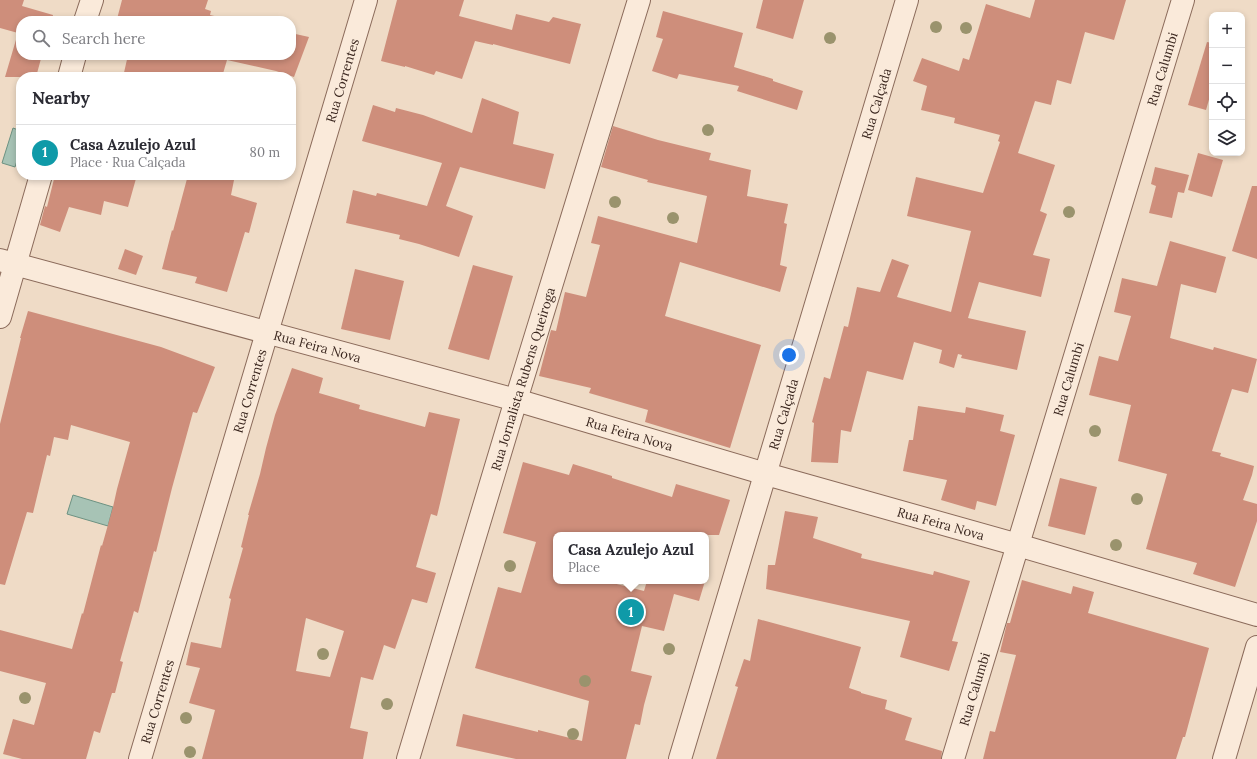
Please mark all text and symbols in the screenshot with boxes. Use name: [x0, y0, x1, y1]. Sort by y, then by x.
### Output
map controls: [1209, 12, 1245, 156]
button: +: [1209, 12, 1245, 48]
search box: [16, 16, 296, 60]
icon: search: [30, 27, 52, 49]
text: Search here: [62, 29, 145, 48]
street label: Rua Calumbi: [1143, 30, 1181, 108]
street label: Rua Correntes: [322, 36, 363, 125]
button: −: [1209, 48, 1245, 84]
street label: Rua Calçada: [857, 66, 895, 141]
button: locate: [1209, 84, 1245, 120]
text: Nearby: [32, 87, 90, 109]
button: layers: [1209, 120, 1245, 156]
text: Casa Azulejo Azul: [70, 135, 196, 154]
text: 1: [42, 144, 48, 161]
text: 80 m: [250, 144, 280, 161]
text: Place · Rua Calçada: [70, 154, 186, 171]
street label: Rua Jornalista Rubens Queiroga: [487, 285, 559, 473]
street label: Rua Feira Nova: [272, 326, 363, 366]
street label: Rua Calumbi: [1049, 340, 1087, 418]
your location: [779, 345, 799, 365]
street label: Rua Correntes: [229, 347, 270, 435]
street label: Rua Calçada: [764, 376, 802, 452]
street label: Rua Feira Nova: [584, 413, 675, 455]
street label: Rua Feira Nova: [895, 503, 987, 544]
popup: [553, 532, 709, 584]
text: Casa Azulejo Azul: [568, 540, 694, 559]
text: Place: [568, 559, 600, 576]
pin: 1: [618, 597, 644, 627]
street label: Rua Calumbi: [955, 650, 993, 728]
street label: Rua Correntes: [137, 657, 178, 746]

